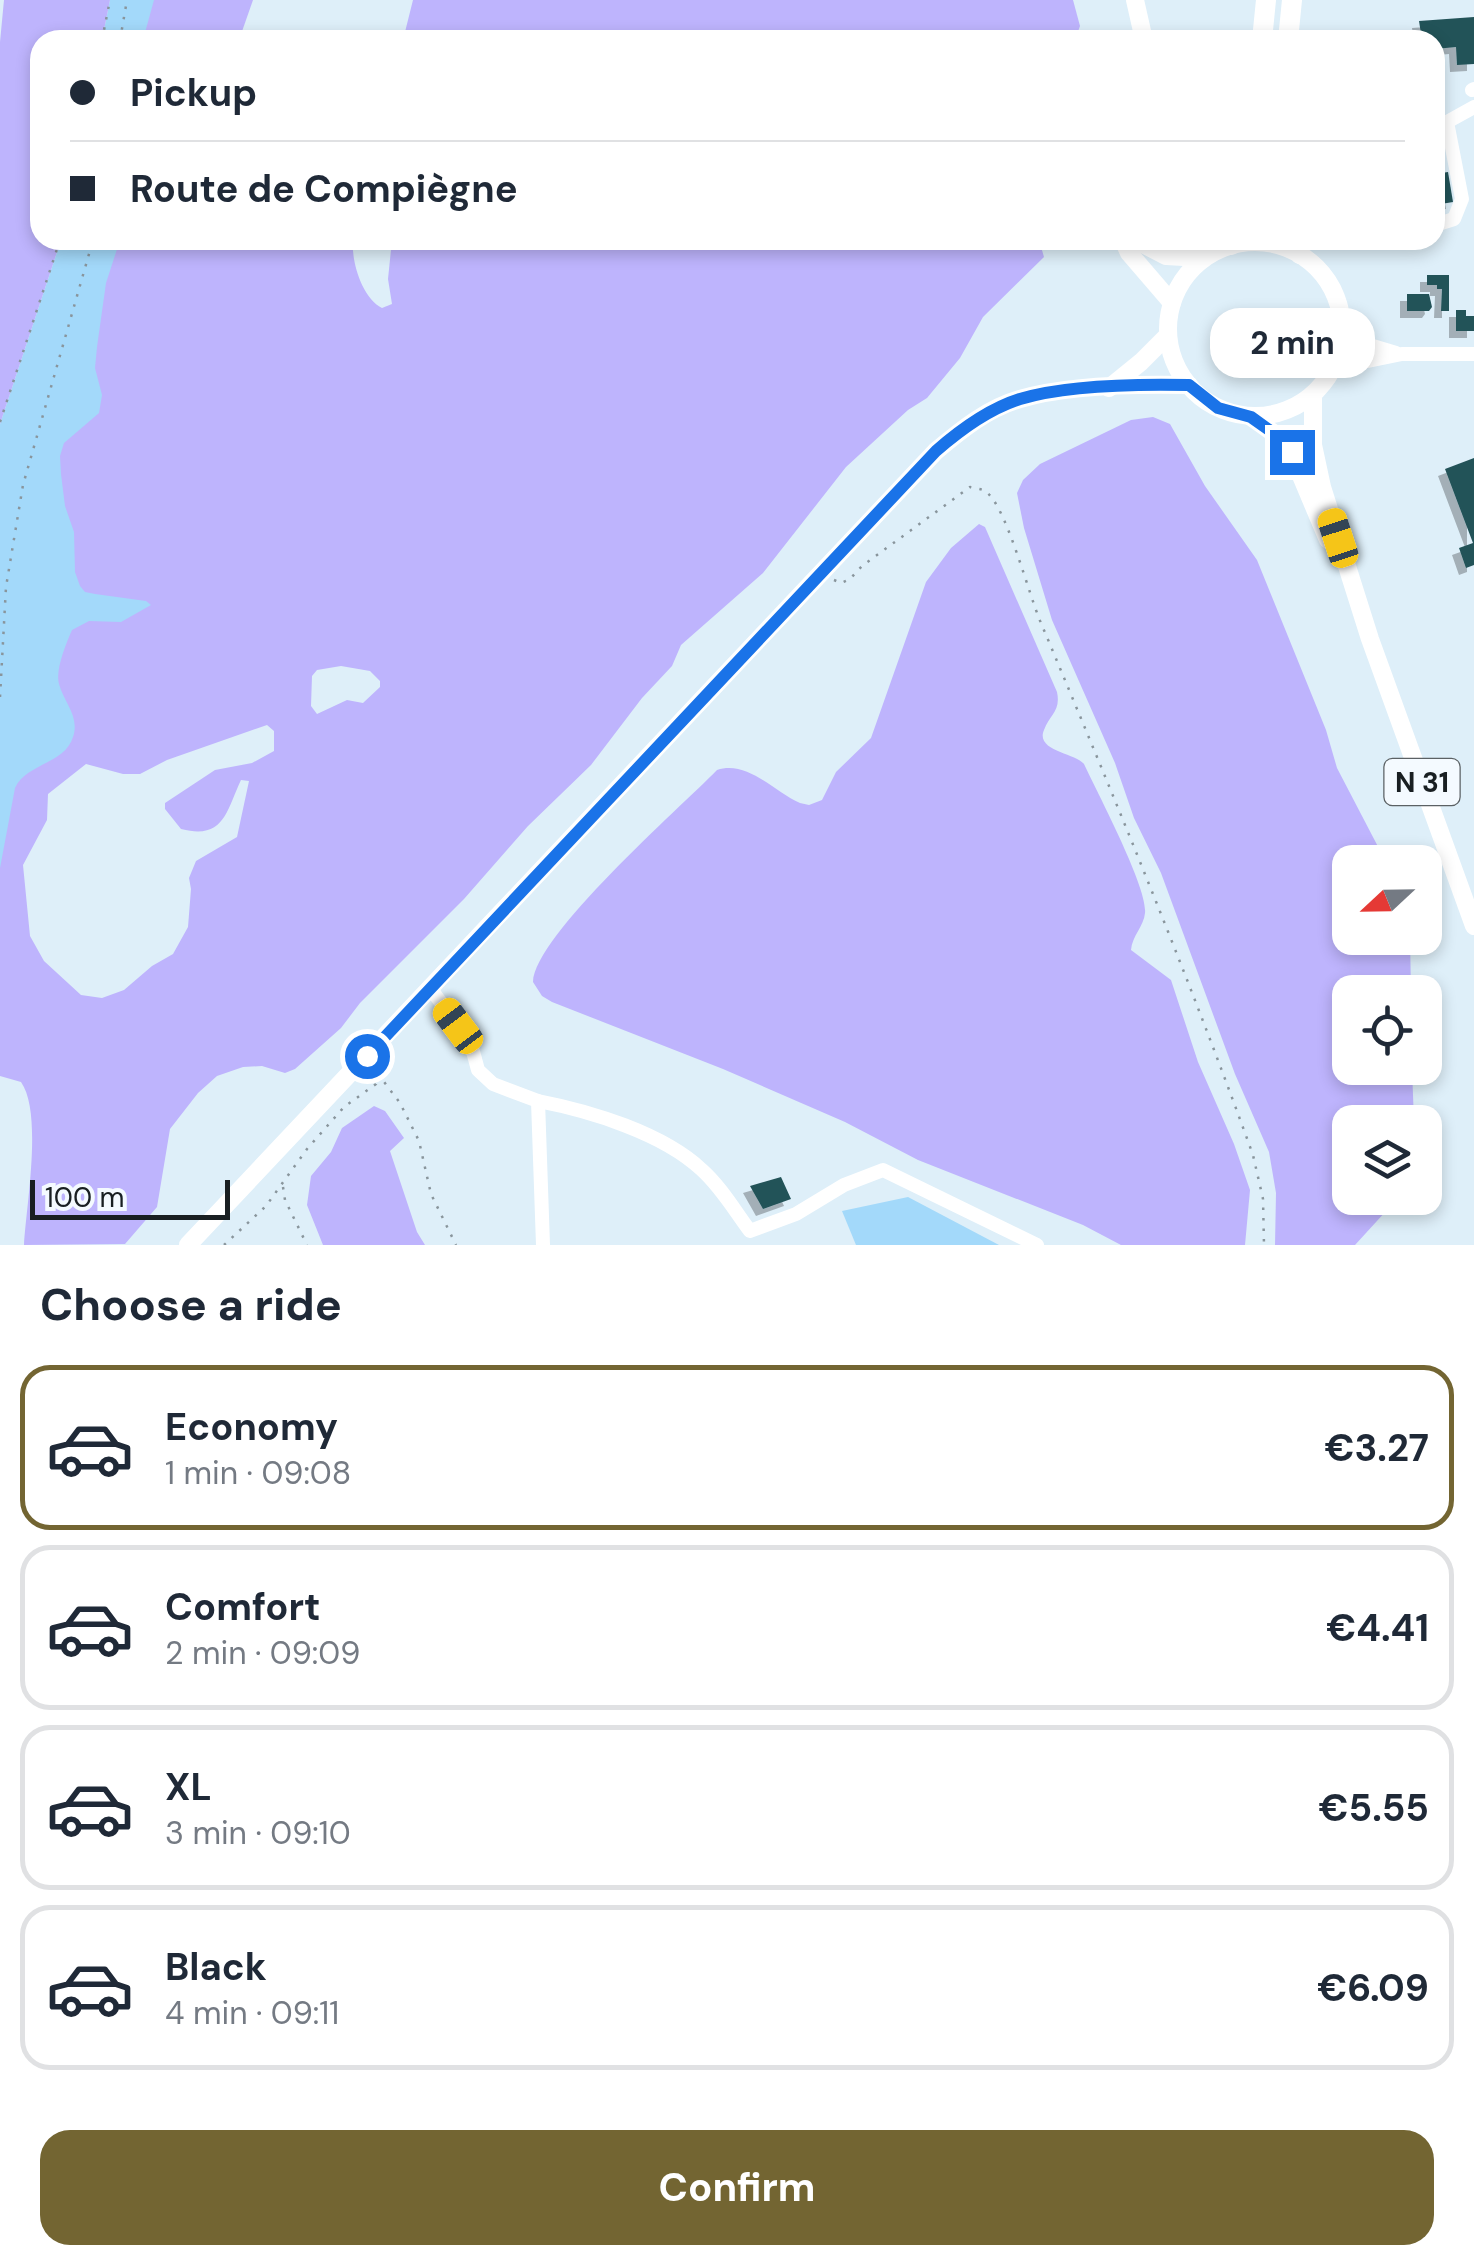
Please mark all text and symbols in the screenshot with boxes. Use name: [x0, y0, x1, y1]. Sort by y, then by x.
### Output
text: Pickup: [130, 68, 257, 118]
text: Route de Compiègne: [130, 164, 518, 214]
callout: 2 min: [1210, 307, 1374, 377]
text: 2 min: [1250, 322, 1335, 364]
route end: [1270, 430, 1315, 475]
car: [1314, 505, 1362, 571]
road number: N 31: [1384, 759, 1460, 805]
north arrow: [1332, 845, 1442, 955]
map controls: [1332, 845, 1442, 1215]
button: locate: [1332, 975, 1442, 1085]
car: [428, 993, 488, 1059]
route start: [345, 1034, 390, 1079]
button: layers: [1332, 1105, 1442, 1215]
scale bar: [30, 1175, 230, 1220]
text: 100 m: [45, 1179, 124, 1216]
text: Choose a ride: [40, 1275, 342, 1334]
text: Economy: [165, 1402, 338, 1452]
icon: car: [45, 1403, 135, 1493]
text: €3.27: [1324, 1423, 1429, 1473]
text: 1 min · 09:08: [165, 1452, 351, 1494]
text: Comfort: [165, 1582, 321, 1632]
icon: car: [45, 1583, 135, 1673]
text: €4.41: [1326, 1603, 1429, 1653]
text: 2 min · 09:09: [165, 1632, 360, 1674]
text: XL: [165, 1762, 212, 1812]
icon: car: [45, 1763, 135, 1853]
text: €5.55: [1318, 1783, 1429, 1833]
text: 3 min · 09:10: [165, 1812, 351, 1854]
text: Black: [165, 1942, 267, 1992]
icon: car: [45, 1943, 135, 2033]
text: €6.09: [1317, 1963, 1429, 2013]
text: 4 min · 09:11: [165, 1992, 339, 2034]
button: Confirm: [40, 2130, 1434, 2245]

